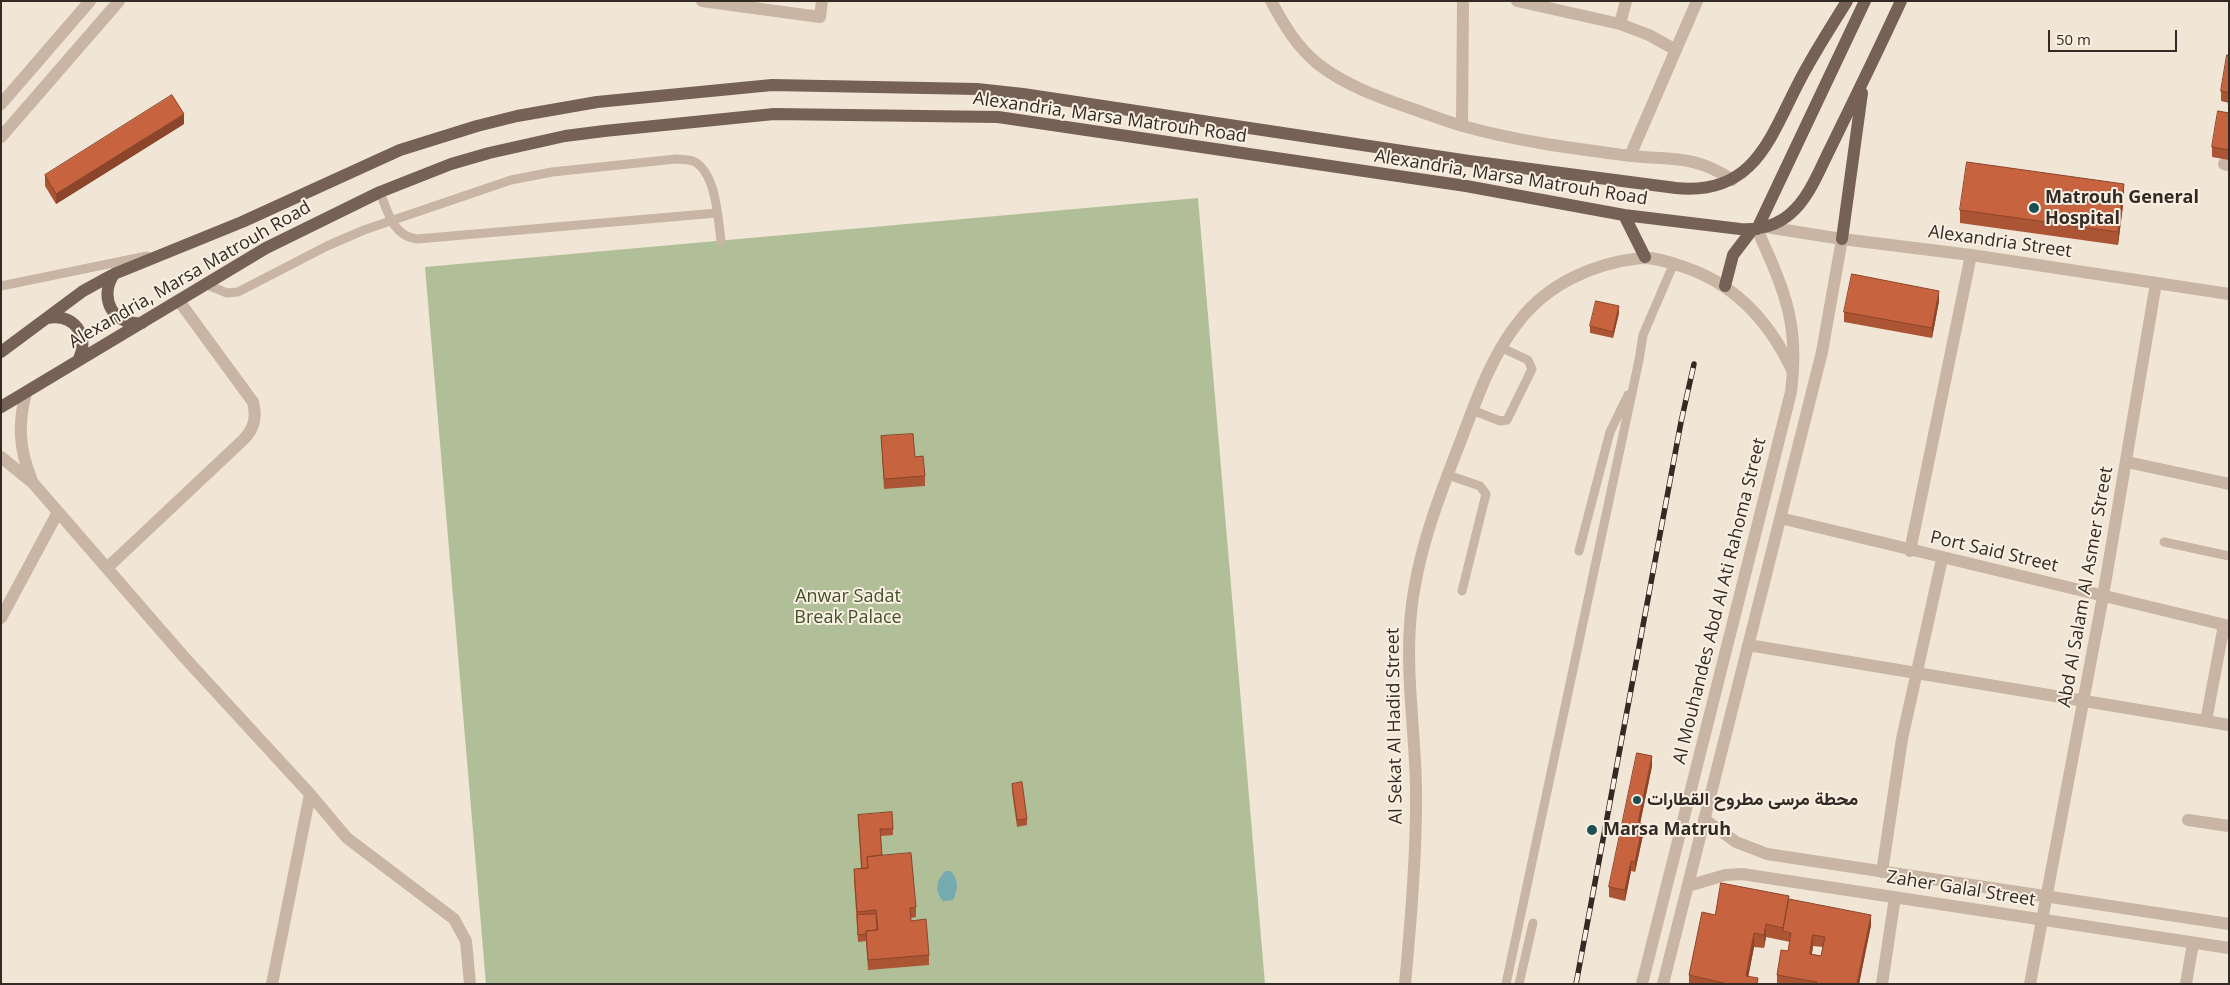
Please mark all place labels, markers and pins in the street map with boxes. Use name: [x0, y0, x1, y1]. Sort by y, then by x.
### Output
place label: Matrouh General Hospital: [2045, 187, 2199, 230]
marker: Matrouh General Hospital: [2027, 201, 2041, 215]
place label: محطة مرسى مطروح القطارات: [1647, 789, 1858, 811]
marker: محطة مرسى مطروح القطارات: [1631, 794, 1643, 806]
place label: Marsa Matruh: [1603, 819, 1731, 841]
marker: Marsa Matruh: [1585, 823, 1599, 837]

